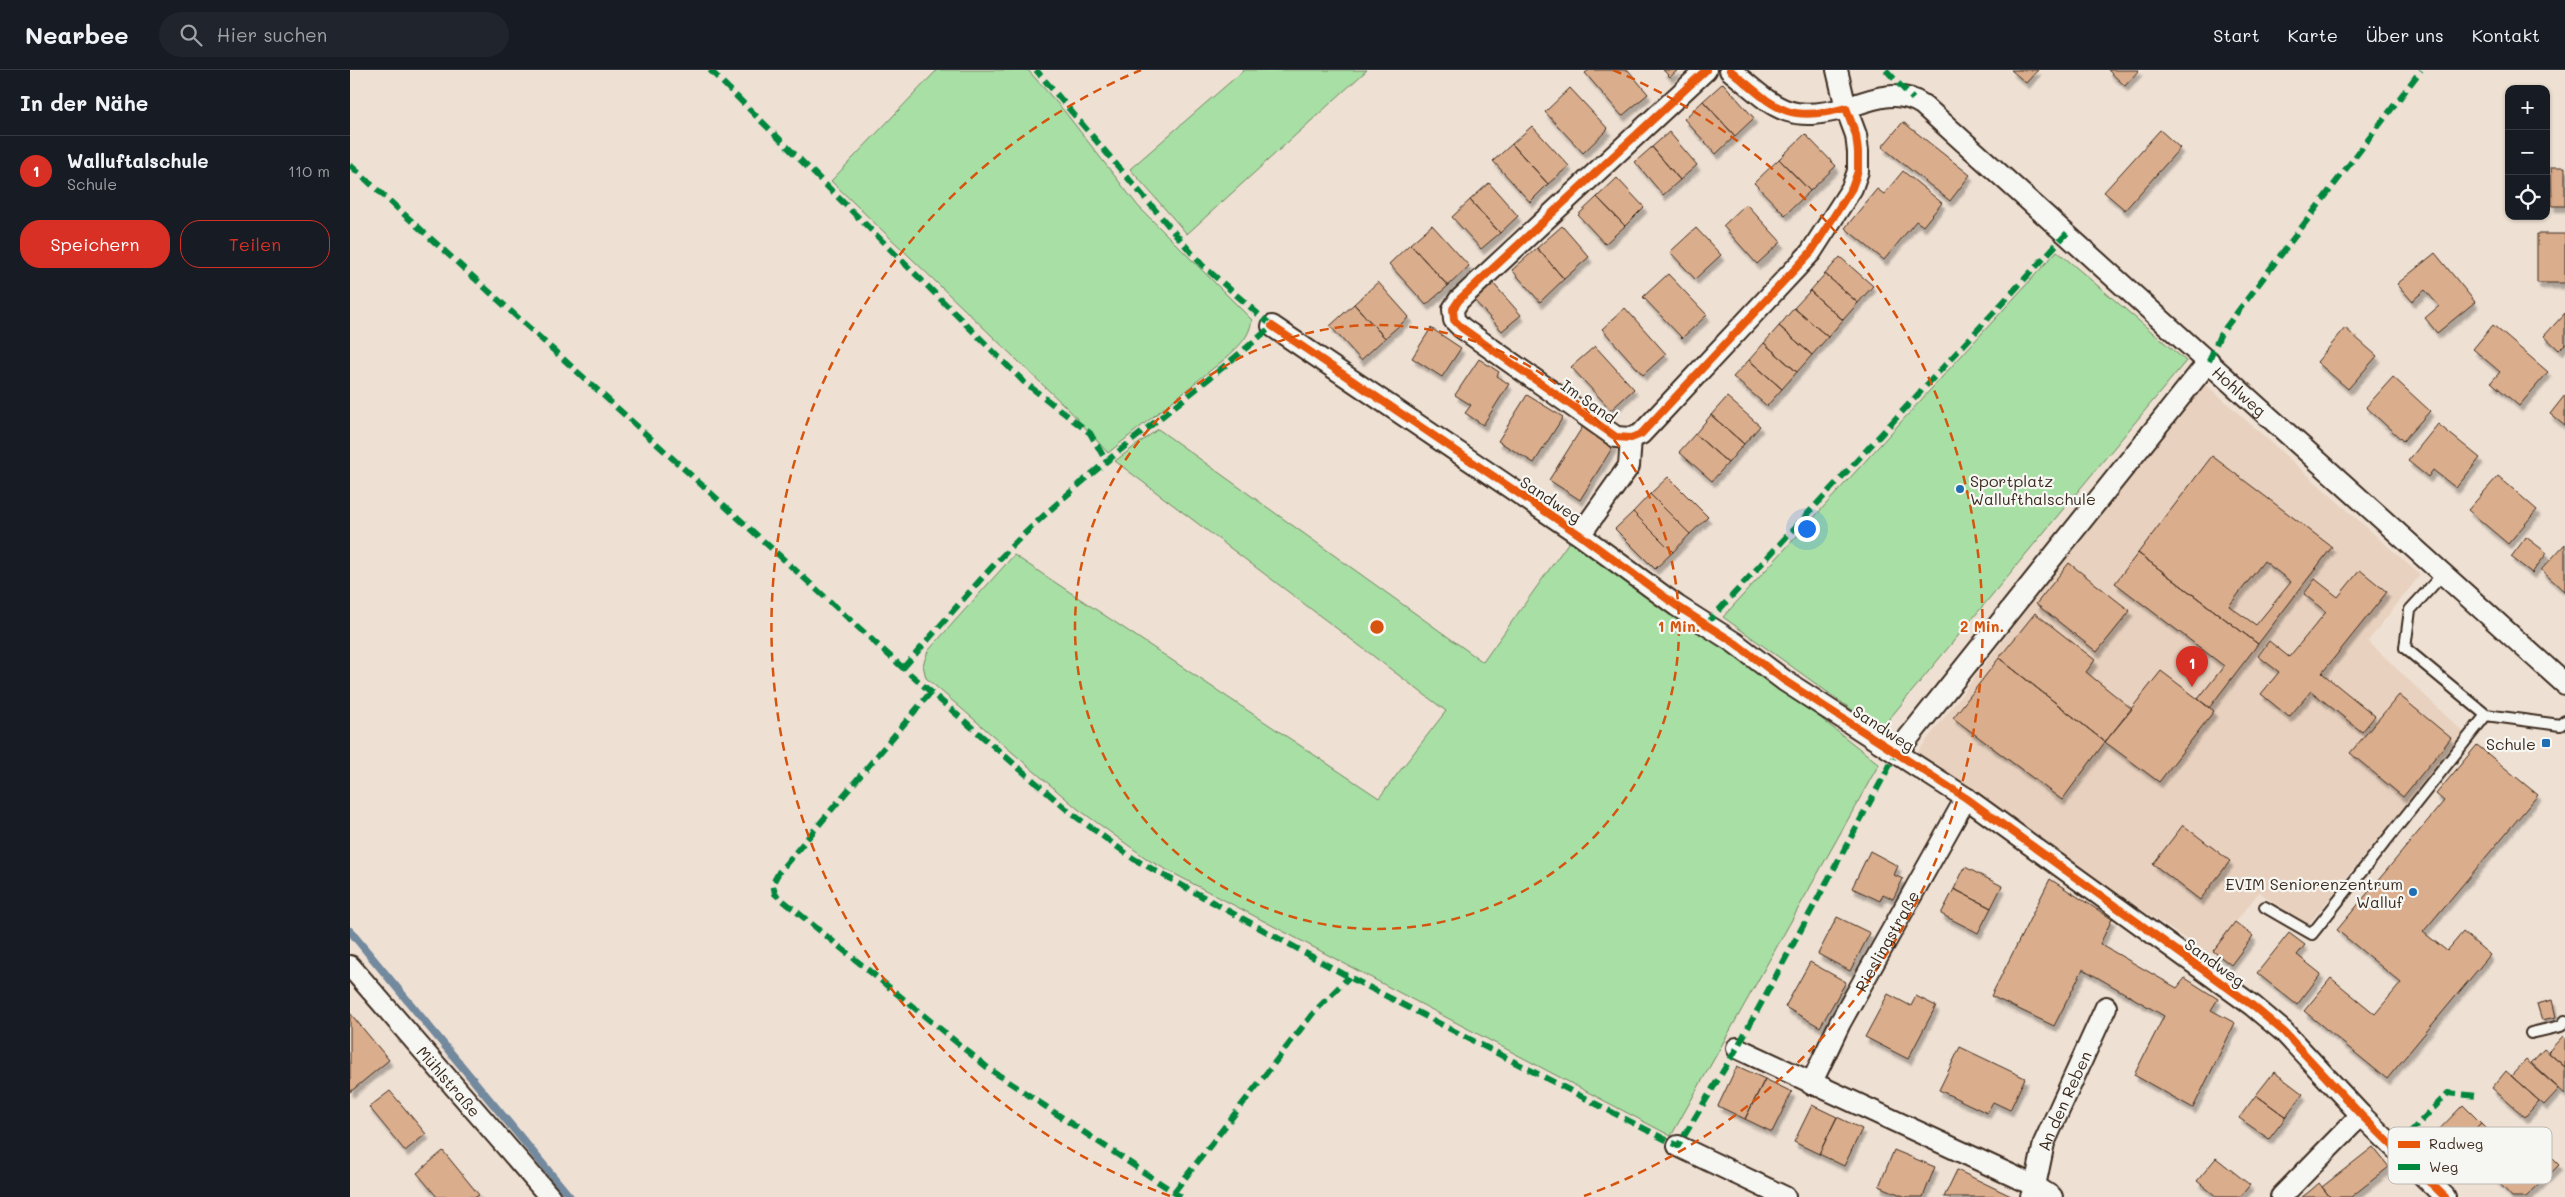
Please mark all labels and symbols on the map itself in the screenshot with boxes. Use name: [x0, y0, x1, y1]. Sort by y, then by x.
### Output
street label: Hohlweg: [2208, 361, 2271, 420]
street label: Im Sand: [1557, 374, 1621, 428]
place label: Sportplatz Wallufthalschule: [1970, 470, 2096, 509]
street label: Sandweg: [1516, 471, 1586, 527]
marker: Sportplatz Wallufthalschule: [1954, 483, 1966, 495]
your location: [1794, 516, 1820, 542]
text: 1 Min.: [1658, 616, 1700, 636]
text: 2 Min.: [1960, 616, 2004, 636]
centre of rings: [1368, 618, 1386, 636]
pin: 1: [2176, 646, 2208, 687]
street label: Sandweg: [1849, 700, 1919, 756]
place label: Schule: [2486, 733, 2536, 754]
marker: Schule: [2540, 737, 2552, 749]
place label: EVIM Seniorenzentrum Walluf: [2225, 873, 2404, 912]
street label: Rieslingstraße: [1849, 886, 1923, 995]
marker: EVIM Seniorenzentrum Walluf: [2407, 886, 2419, 898]
street label: Sandweg: [2181, 933, 2249, 991]
street label: Mühlstraße: [413, 1041, 486, 1121]
street label: An den Reben: [2032, 1047, 2095, 1153]
legend: [2388, 1127, 2552, 1184]
text: Radweg: [2429, 1134, 2483, 1153]
text: Weg: [2429, 1157, 2458, 1176]

